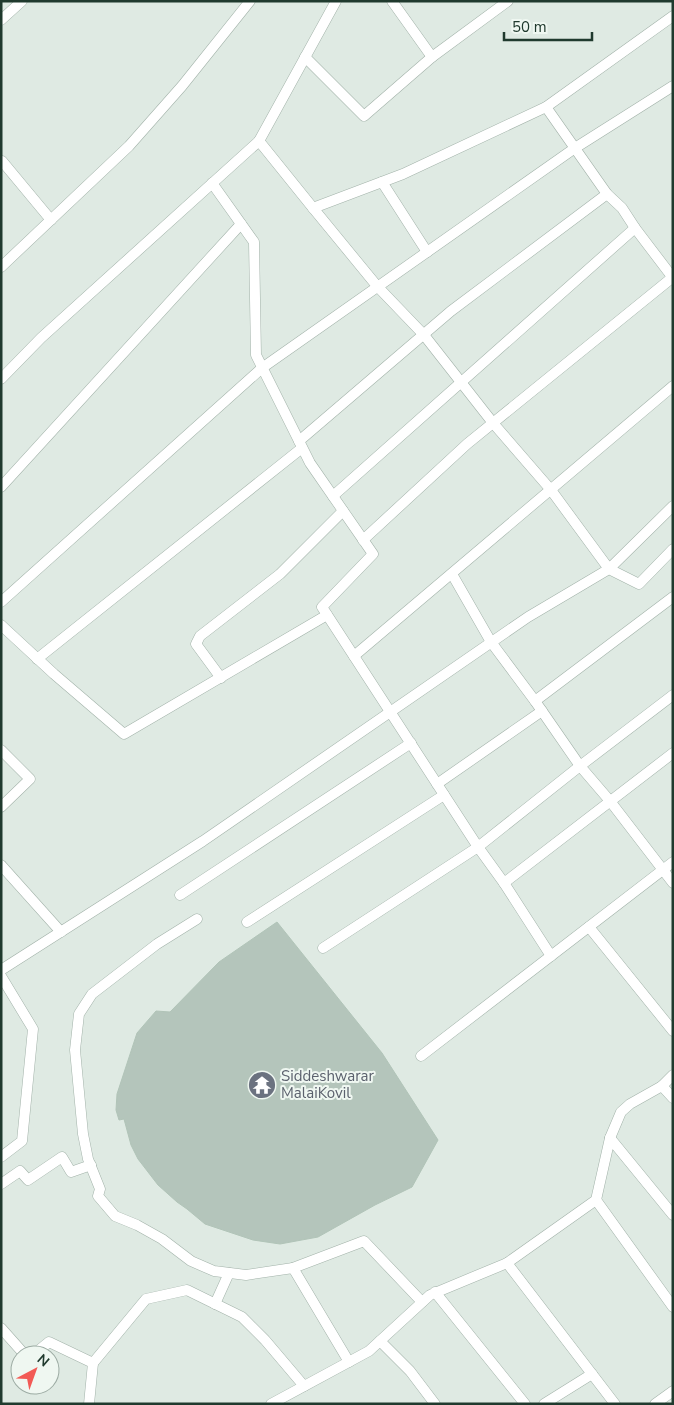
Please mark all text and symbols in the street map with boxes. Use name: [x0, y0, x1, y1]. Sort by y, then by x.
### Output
scale bar: [504, 10, 592, 42]
text: 50 m: [512, 17, 547, 37]
place label: Siddeshwarar MalaiKovil: [281, 1066, 374, 1103]
temple icon: Siddeshwarar MalaiKovil: [247, 1070, 277, 1100]
north arrow: [10, 1345, 60, 1395]
text: N: [33, 1350, 53, 1371]

